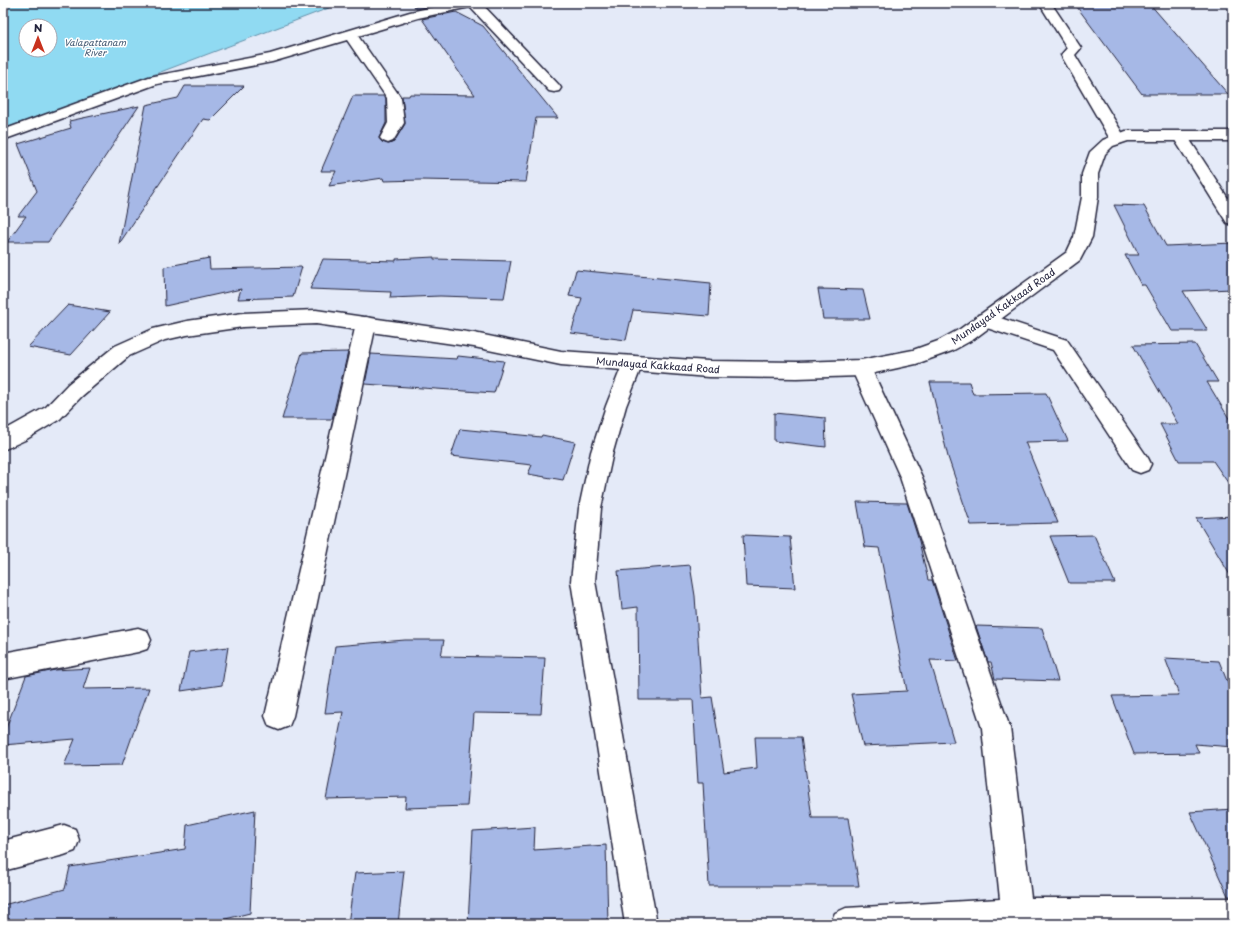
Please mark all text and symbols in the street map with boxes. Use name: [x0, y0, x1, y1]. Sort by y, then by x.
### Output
north arrow: [18, 18, 58, 58]
text: N: [34, 19, 43, 36]
water label: Valapattanam River: [64, 35, 127, 59]
street label: Mundayad Kakkaad Road: [948, 264, 1059, 348]
street label: Mundayad Kakkaad Road: [595, 353, 721, 377]

